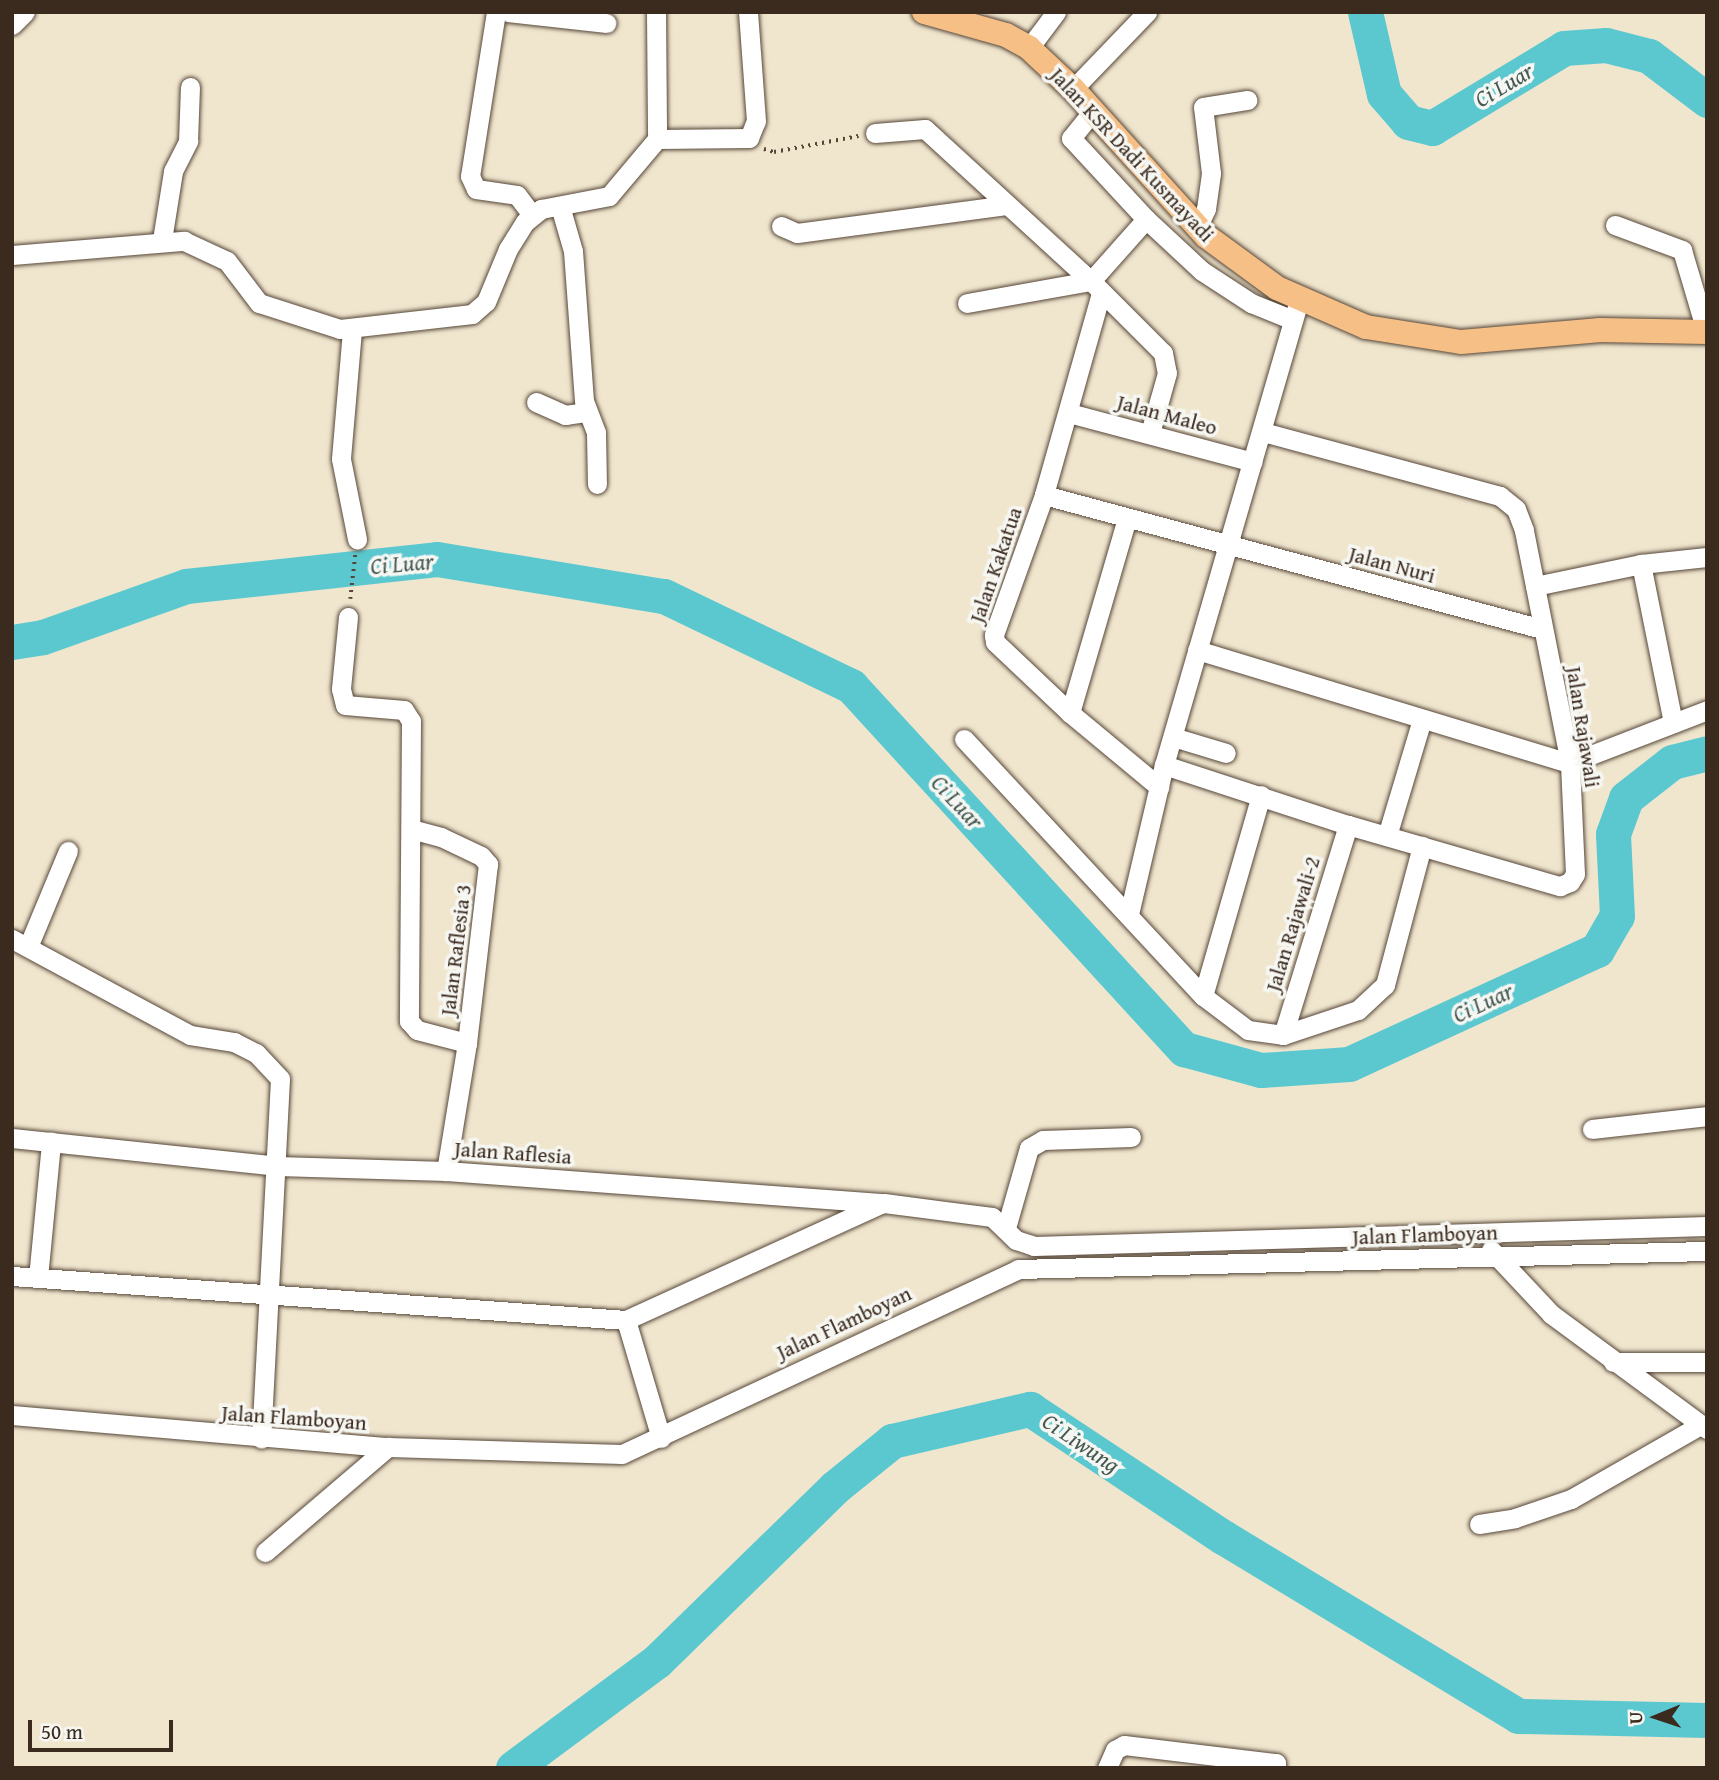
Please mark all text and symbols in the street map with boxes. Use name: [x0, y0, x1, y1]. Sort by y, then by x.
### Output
water label: Ci Luar: [1470, 57, 1538, 113]
street label: Jalan KSR Dadi Kusmayadi: [1045, 63, 1219, 247]
street label: Jalan Maleo: [1114, 390, 1220, 440]
street label: Jalan Kakatua: [964, 504, 1028, 626]
street label: Jalan Nuri: [1346, 541, 1438, 589]
water label: Ci Luar: [369, 547, 435, 581]
street label: Jalan Rajawali: [1561, 665, 1605, 789]
water label: Ci Luar: [925, 769, 989, 835]
street label: Jalan Rajawali-2: [1261, 854, 1325, 994]
street label: Jalan Raflesia 3: [435, 883, 477, 1017]
water label: Ci Luar: [1448, 977, 1518, 1029]
street label: Jalan Raflesia: [454, 1136, 572, 1170]
street label: Jalan Flamboyan: [1352, 1220, 1498, 1250]
street label: Jalan Flamboyan: [773, 1281, 915, 1365]
street label: Jalan Flamboyan: [221, 1400, 367, 1436]
water label: Ci Liwung: [1037, 1407, 1125, 1479]
north arrow: [1621, 1682, 1691, 1752]
scale bar: [32, 1706, 177, 1750]
text: U: [1621, 1711, 1649, 1725]
text: 50 m: [41, 1716, 83, 1747]

